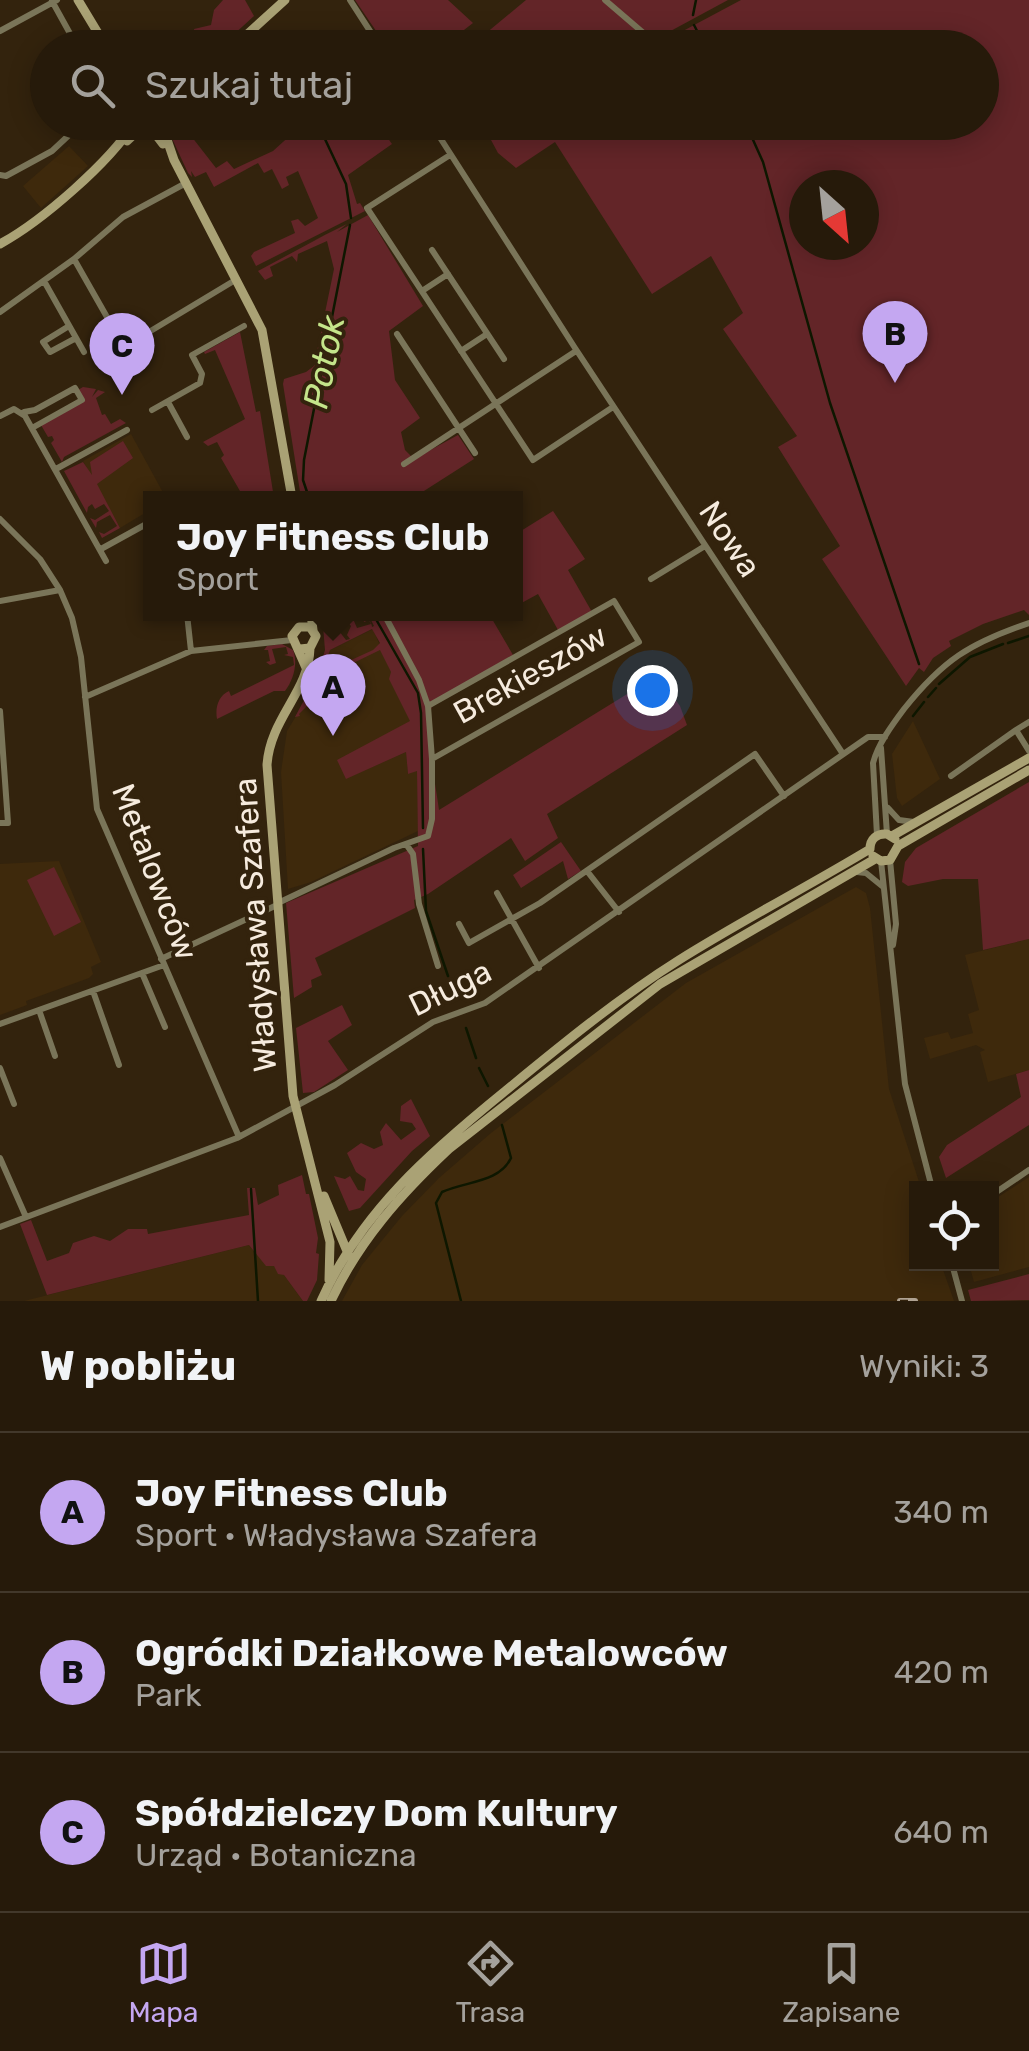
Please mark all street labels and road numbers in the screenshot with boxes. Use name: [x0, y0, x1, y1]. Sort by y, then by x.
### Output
street label: Nowa: [691, 494, 769, 584]
street label: Brekieszów: [447, 616, 613, 732]
street label: Władysława Szafera: [226, 777, 284, 1073]
street label: Metalowców: [104, 779, 206, 965]
street label: Długa: [403, 952, 497, 1024]

